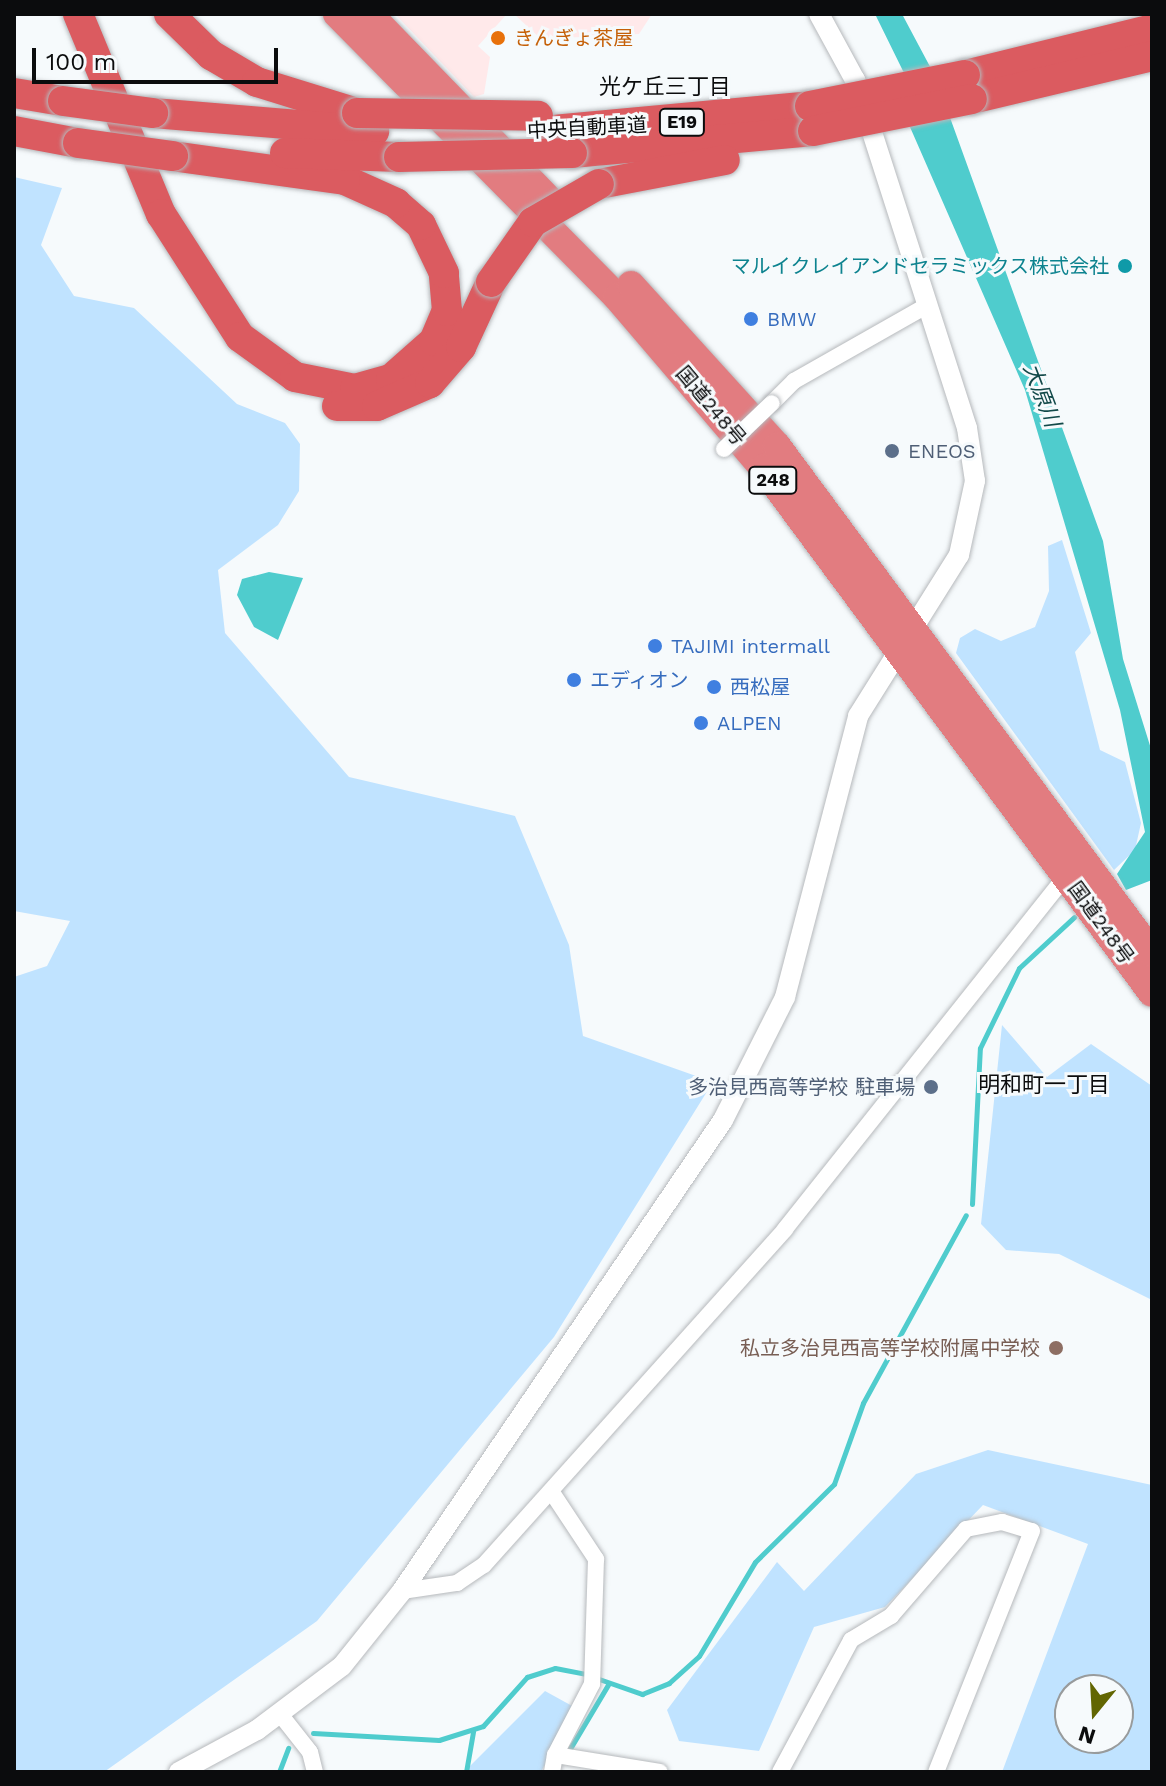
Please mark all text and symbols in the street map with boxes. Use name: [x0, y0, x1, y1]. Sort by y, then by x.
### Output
place label: きんぎょ茶屋: [514, 26, 634, 50]
marker: きんぎょ茶屋: [489, 29, 507, 47]
scale bar: [36, 32, 282, 82]
text: 100 m: [46, 48, 116, 76]
district label: 光ケ丘三丁目: [599, 74, 731, 100]
road number: E19: [658, 108, 706, 136]
street label: 中央自動車道: [526, 113, 648, 143]
place label: マルイクレイアンドセラミックス株式会社: [729, 254, 1109, 278]
marker: マルイクレイアンドセラミックス株式会社: [1116, 257, 1134, 275]
place label: BMW: [767, 307, 816, 331]
marker: BMW: [742, 310, 760, 328]
water label: 大原川: [1018, 359, 1066, 431]
street label: 国道248号: [671, 362, 751, 450]
place label: ENEOS: [908, 439, 976, 463]
marker: ENEOS: [883, 442, 901, 460]
road number: 248: [747, 466, 799, 494]
place label: TAJIMI intermall: [671, 634, 830, 658]
marker: TAJIMI intermall: [646, 637, 664, 655]
place label: エディオン: [590, 668, 690, 692]
marker: エディオン: [565, 671, 583, 689]
place label: 西松屋: [730, 675, 790, 699]
marker: 西松屋: [705, 678, 723, 696]
place label: ALPEN: [717, 711, 782, 735]
marker: ALPEN: [692, 714, 710, 732]
street label: 国道248号: [1063, 877, 1139, 969]
district label: 明和町一丁目: [978, 1072, 1110, 1098]
place label: 多治見西高等学校 駐車場: [688, 1075, 915, 1099]
marker: 多治見西高等学校 駐車場: [922, 1078, 940, 1096]
place label: 私立多治見西高等学校附属中学校: [740, 1336, 1040, 1360]
marker: 私立多治見西高等学校附属中学校: [1047, 1339, 1065, 1357]
north arrow: [1054, 1674, 1134, 1754]
text: N: [1075, 1721, 1099, 1750]

